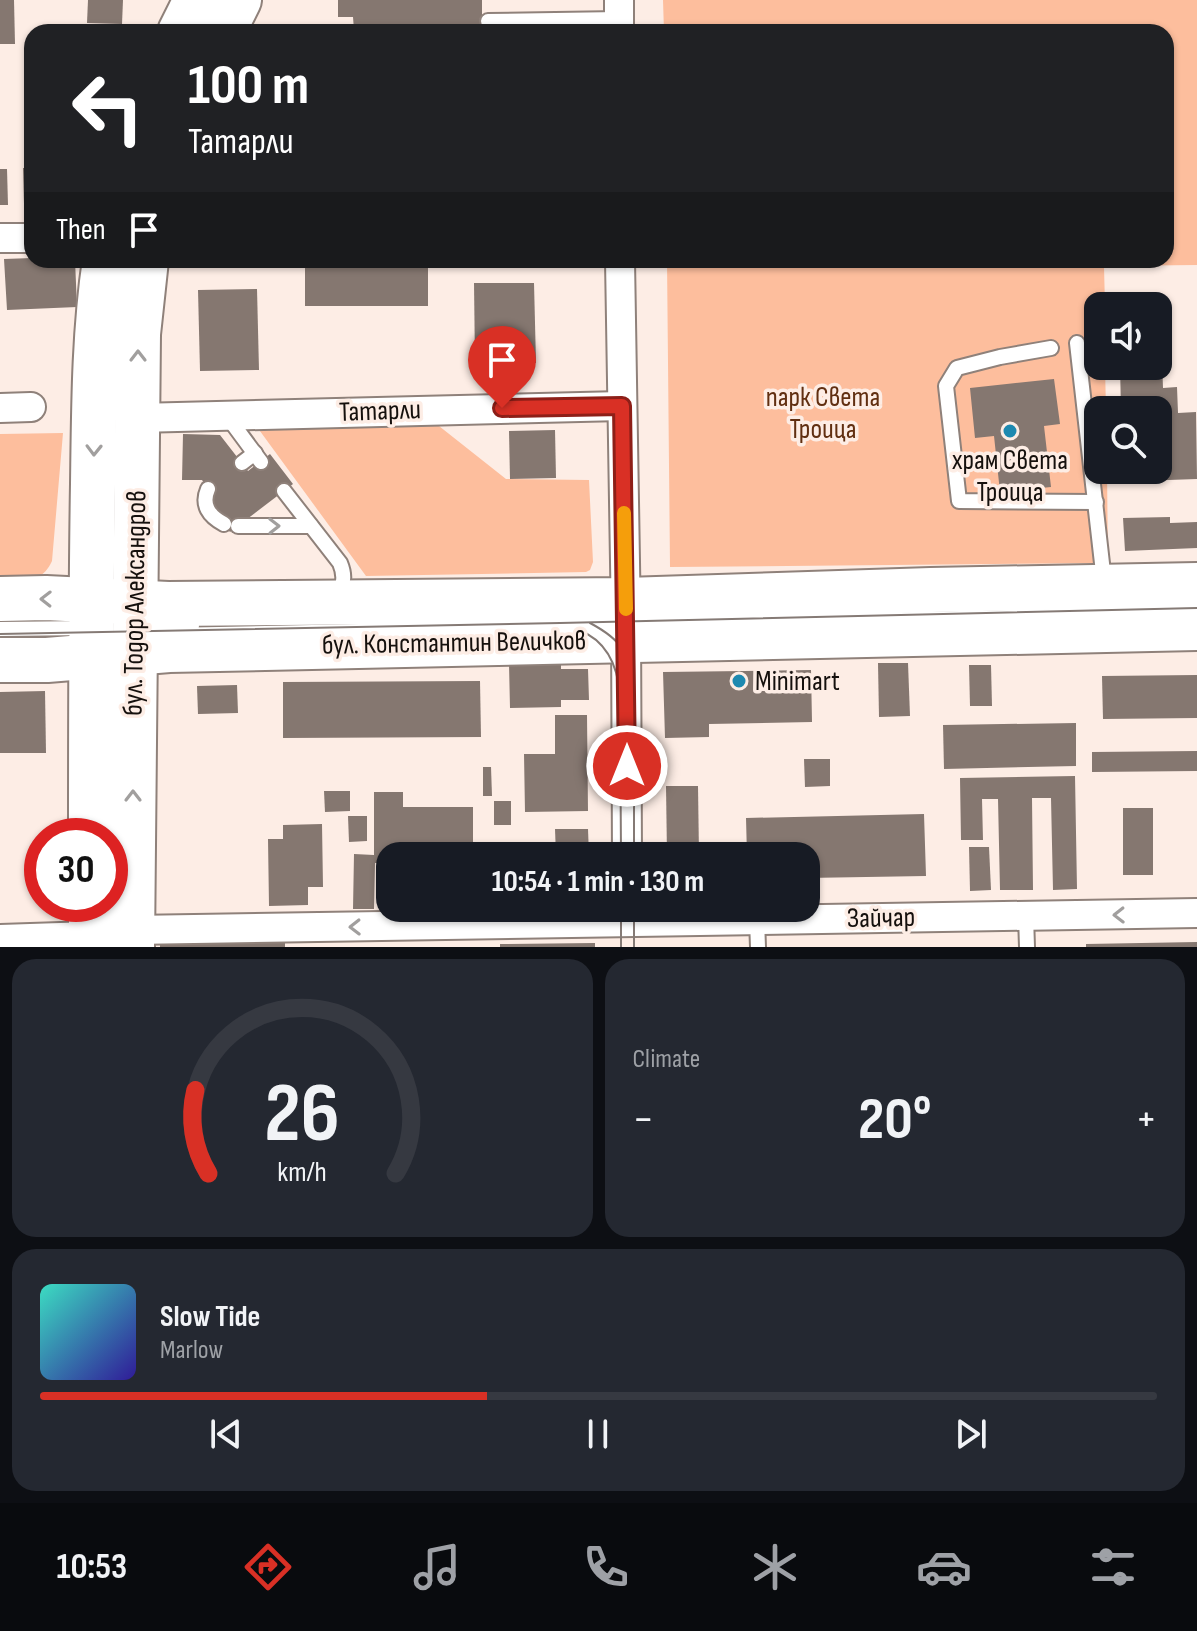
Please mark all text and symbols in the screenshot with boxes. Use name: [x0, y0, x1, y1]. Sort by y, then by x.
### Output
text: 100 m: [188, 53, 309, 120]
icon: left: [56, 56, 160, 160]
text: Татарли: [188, 121, 293, 164]
icon: arrive: [122, 208, 166, 252]
text: Then: [56, 212, 106, 248]
map controls: [1084, 292, 1172, 484]
button: sound: [1084, 292, 1172, 380]
pin: [468, 326, 536, 408]
icon: arrive: [480, 338, 524, 382]
one-way arrow: [129, 349, 147, 362]
park label: парк Света Троица: [766, 381, 880, 446]
street label: Татарли: [338, 393, 422, 429]
button: search: [1084, 396, 1172, 484]
marker: храм Света Троица: [1001, 422, 1019, 440]
one-way arrow: [85, 444, 102, 457]
place label: храм Света Троица: [952, 444, 1068, 509]
street label: бул. Тодор Александров: [117, 490, 153, 716]
one-way arrow: [268, 517, 281, 535]
one-way arrow: [39, 590, 52, 608]
street label: бул. Константин Величков: [321, 624, 587, 662]
place label: Minimart: [755, 665, 840, 698]
marker: Minimart: [730, 672, 748, 690]
position arrow: [585, 724, 669, 808]
one-way arrow: [124, 789, 142, 802]
speed limit sign: 30: [24, 818, 128, 922]
text: 10:54 · 1 min · 130 m: [492, 864, 704, 900]
street label: Зайчар: [846, 901, 916, 935]
one-way arrow: [1112, 906, 1125, 923]
one-way arrow: [348, 918, 361, 935]
text: Climate: [633, 1044, 700, 1075]
text: 26: [264, 1065, 340, 1165]
text: 20°: [858, 1084, 932, 1156]
text: −: [633, 1093, 654, 1146]
text: +: [1135, 1093, 1157, 1146]
text: km/h: [278, 1155, 327, 1190]
text: Slow Tide: [160, 1299, 260, 1335]
text: Marlow: [160, 1335, 223, 1366]
icon: previous: [204, 1412, 248, 1456]
icon: pause: [576, 1412, 620, 1456]
icon: next: [949, 1412, 993, 1456]
icon: directions: [240, 1539, 296, 1595]
icon: music: [409, 1539, 465, 1595]
icon: phone: [578, 1539, 634, 1595]
icon: climate: [747, 1539, 803, 1595]
icon: car: [916, 1539, 972, 1595]
icon: filters: [1085, 1539, 1141, 1595]
text: 10:53: [56, 1546, 127, 1589]

